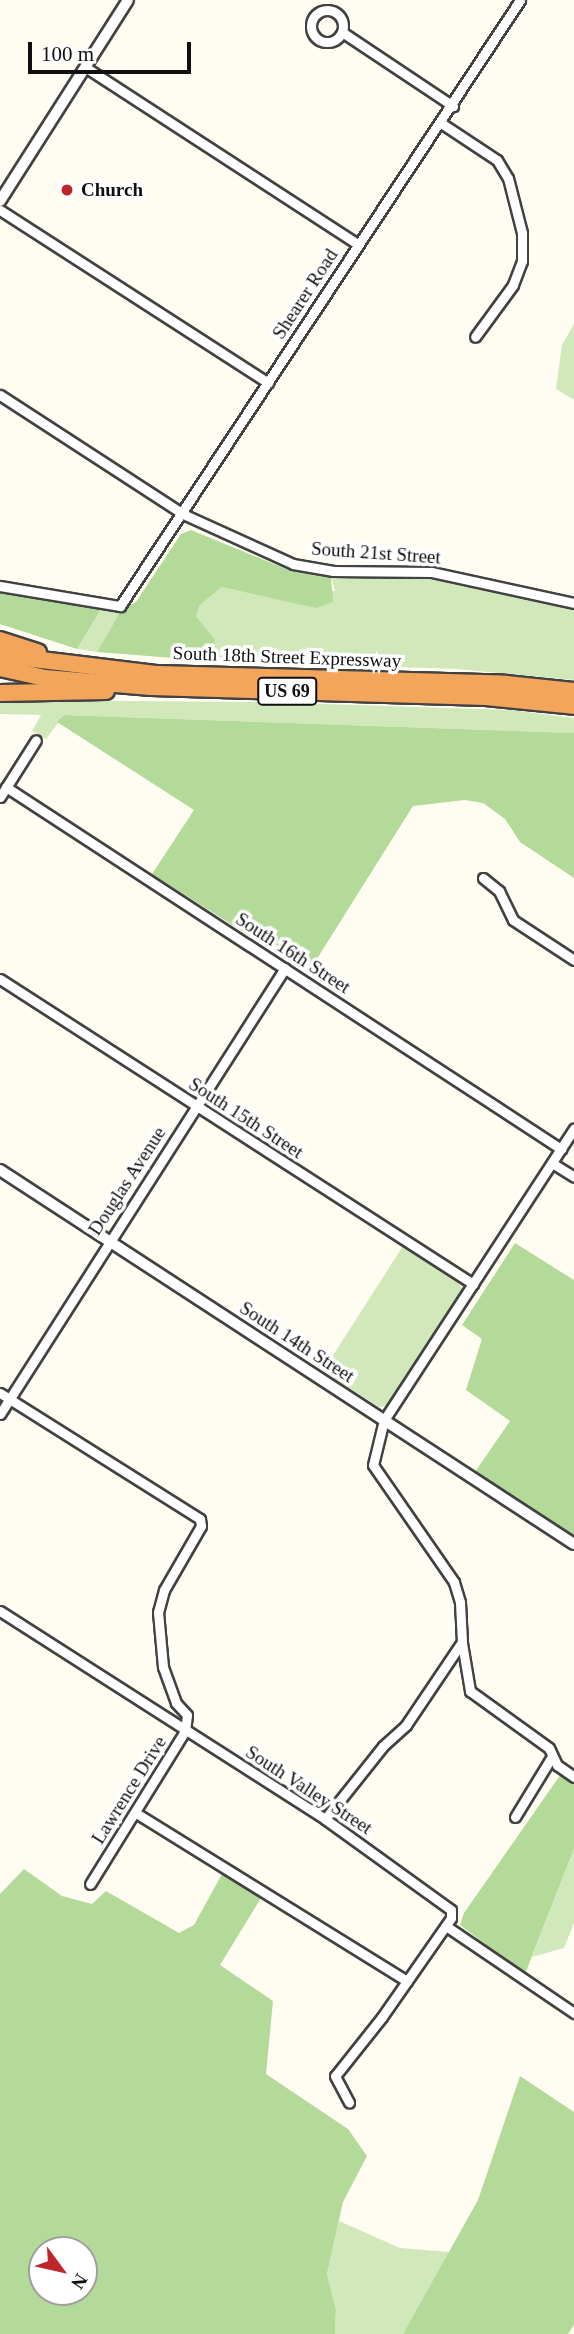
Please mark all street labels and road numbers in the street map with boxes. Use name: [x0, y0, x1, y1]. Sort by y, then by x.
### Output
street label: Shearer Road: [267, 245, 343, 343]
street label: South 21st Street: [310, 537, 442, 569]
street label: South 18th Street Expressway: [172, 642, 402, 672]
road number: US 69: [256, 676, 318, 706]
street label: South 16th Street: [231, 908, 355, 998]
street label: South 15th Street: [184, 1073, 308, 1163]
street label: Douglas Avenue: [83, 1122, 171, 1240]
street label: South 14th Street: [235, 1297, 359, 1387]
street label: Lawrence Drive: [87, 1732, 171, 1848]
street label: South Valley Street: [241, 1740, 377, 1840]

